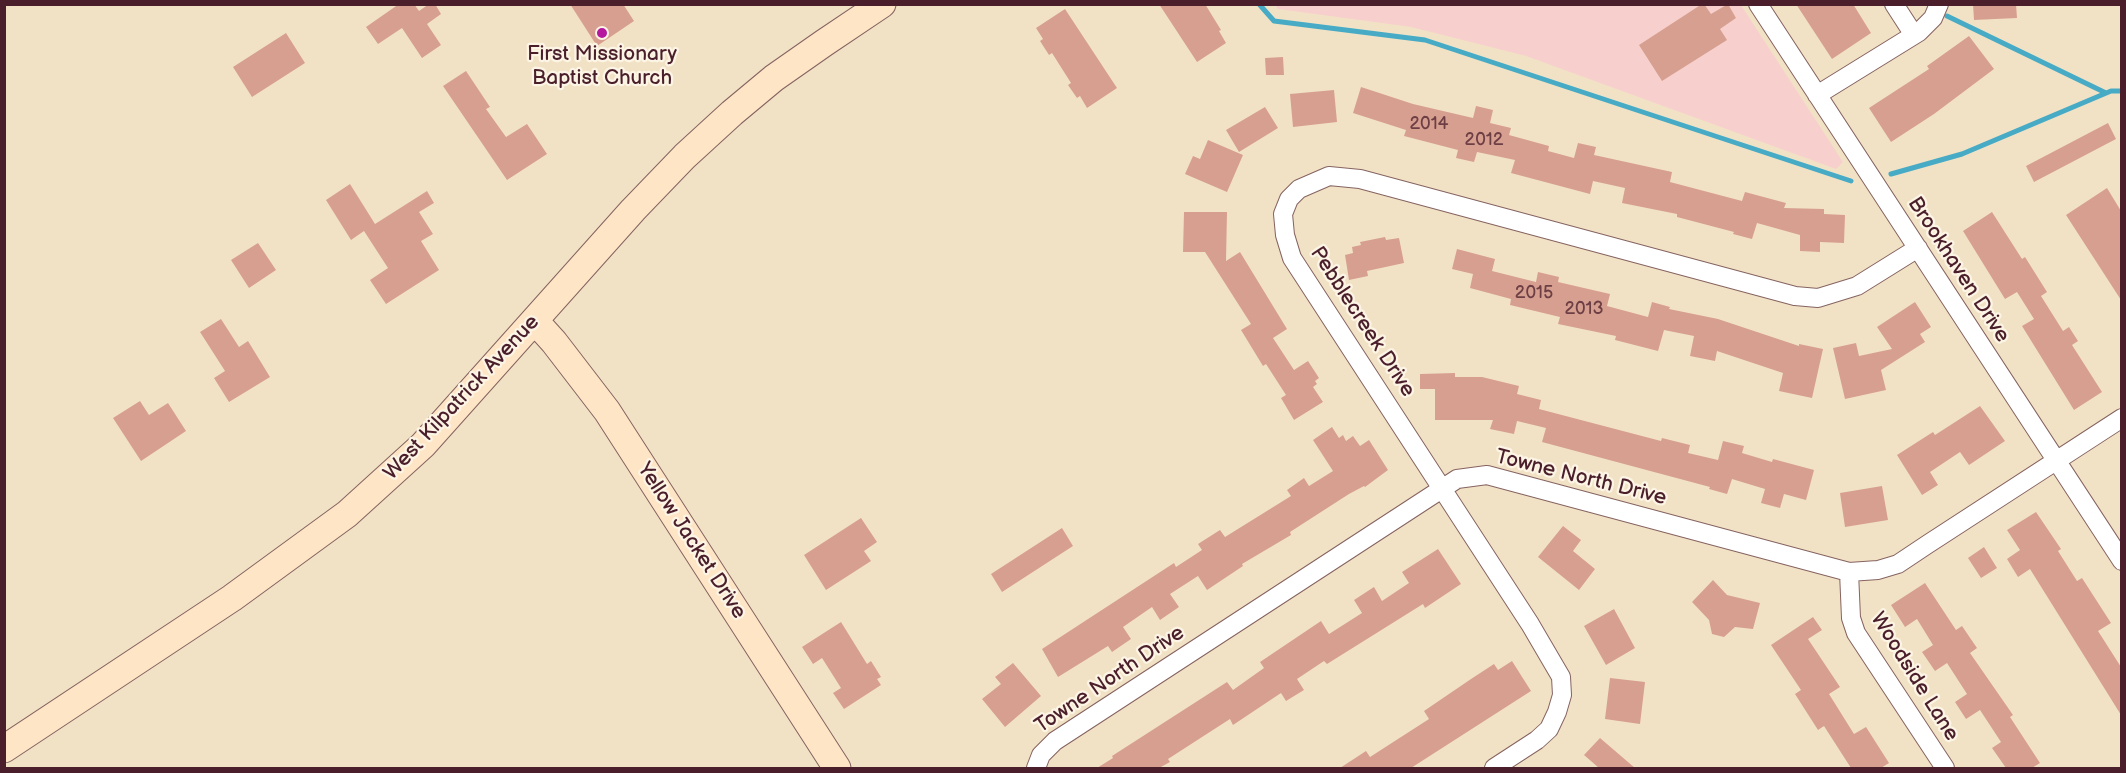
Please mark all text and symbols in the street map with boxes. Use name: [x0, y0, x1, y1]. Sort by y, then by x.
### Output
marker: First Missionary Baptist Church: [595, 26, 609, 40]
place label: First Missionary Baptist Church: [527, 42, 677, 92]
house number: 2014: [1409, 113, 1449, 135]
house number: 2012: [1465, 129, 1503, 151]
street label: Brookhaven Drive: [1902, 193, 2014, 347]
street label: Pebblecreek Drive: [1304, 242, 1420, 402]
house number: 2015: [1515, 282, 1553, 304]
house number: 2013: [1564, 298, 1604, 320]
street label: West Kilpatrick Avenue: [379, 310, 545, 486]
street label: Towne North Drive: [1493, 445, 1669, 511]
street label: Yellow Jacket Drive: [631, 458, 751, 624]
street label: Woodside Lane: [1864, 608, 1964, 746]
street label: Towne North Drive: [1030, 621, 1190, 739]

